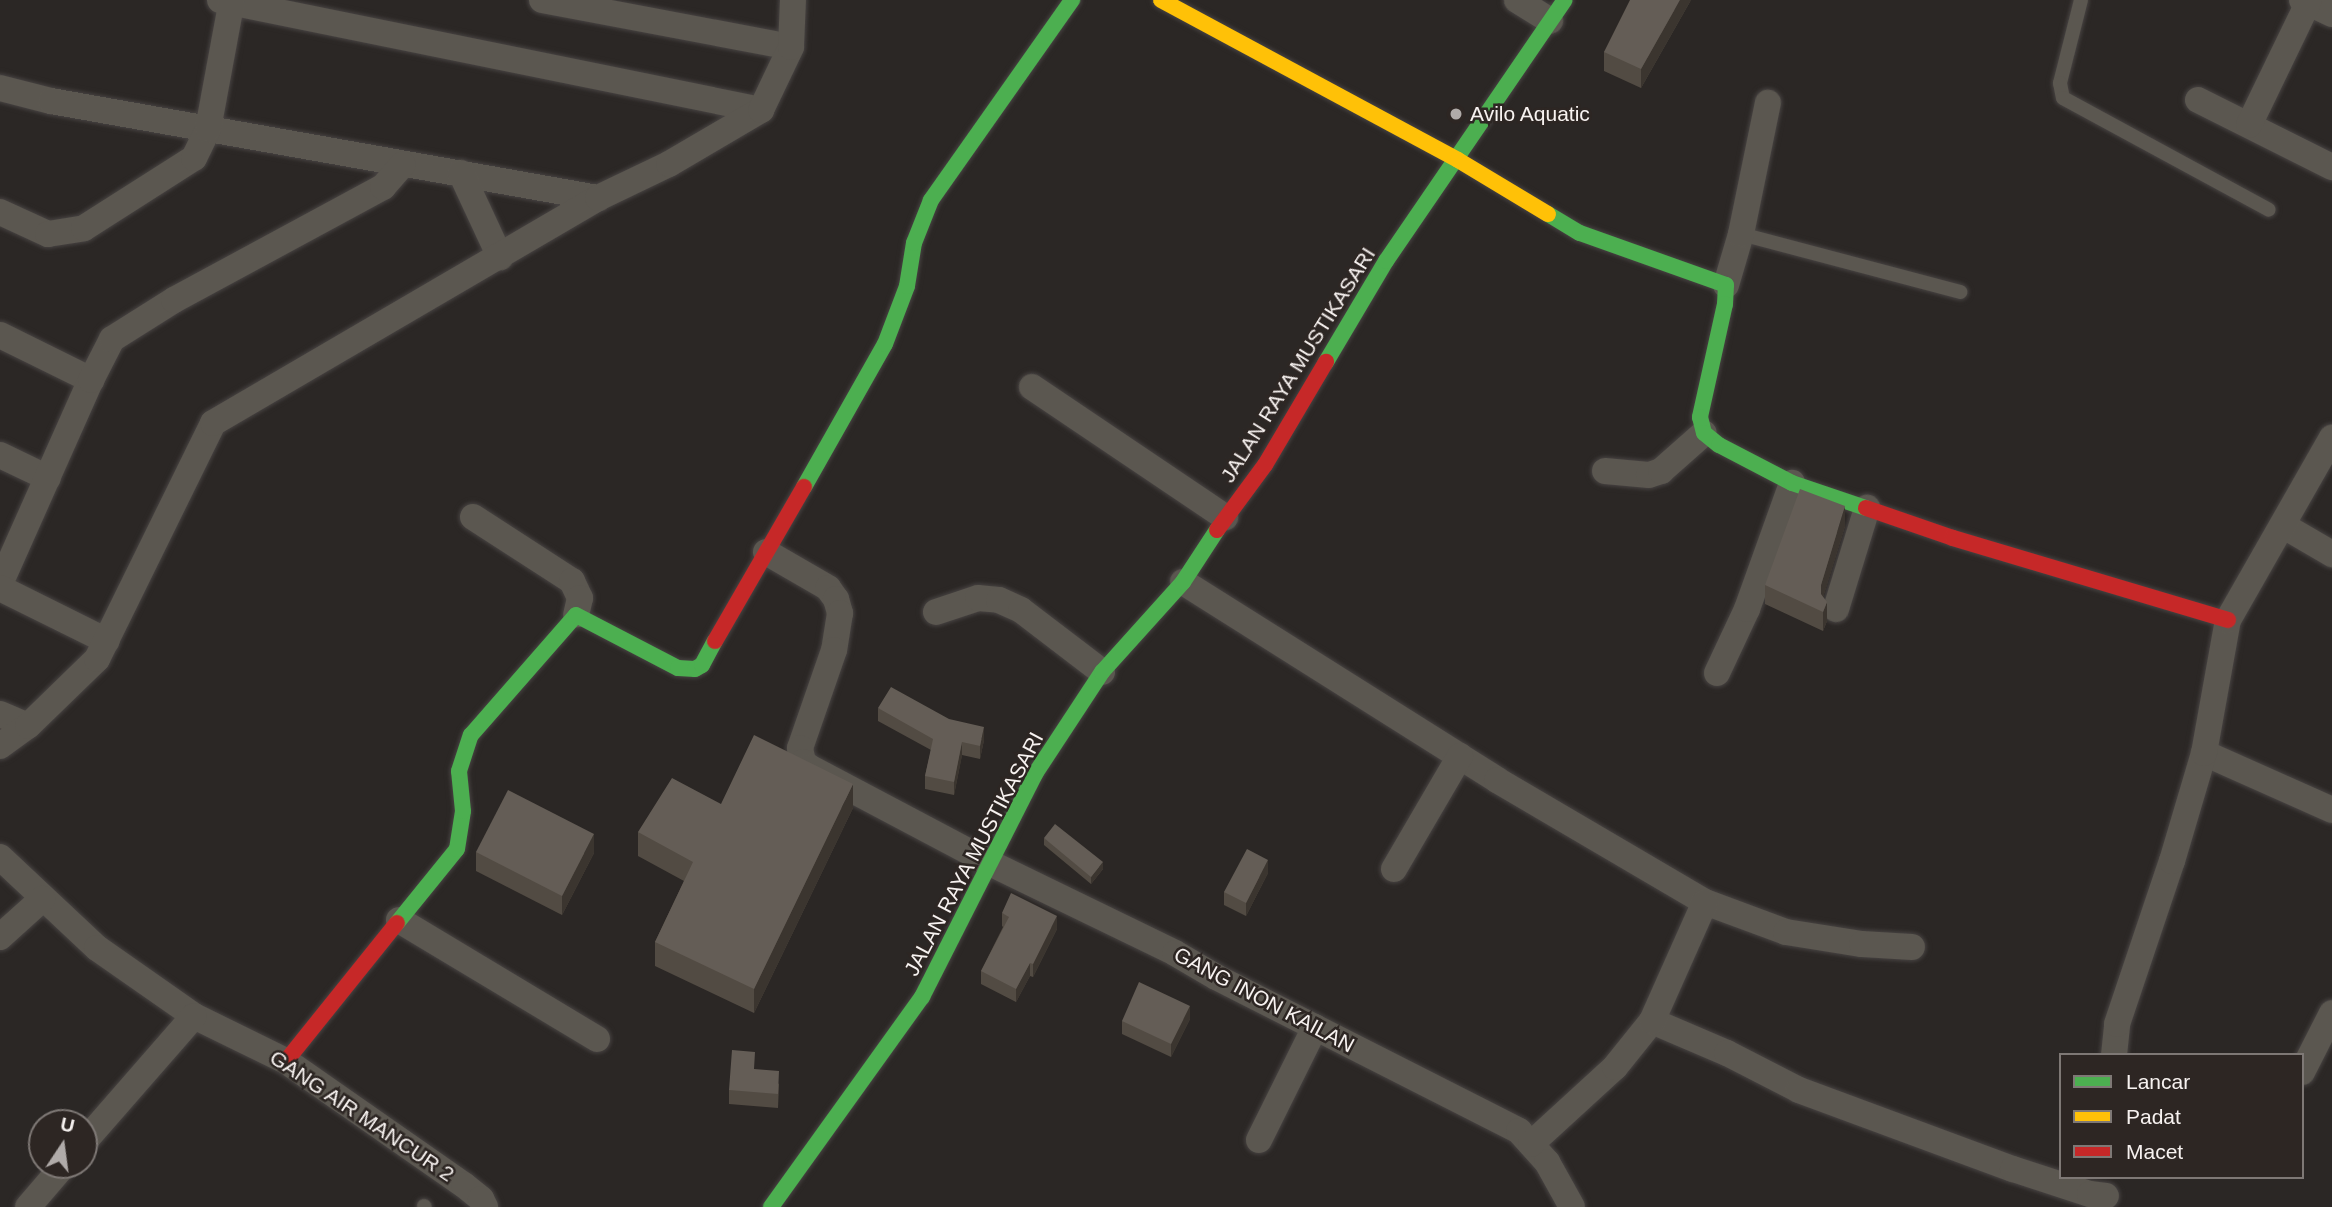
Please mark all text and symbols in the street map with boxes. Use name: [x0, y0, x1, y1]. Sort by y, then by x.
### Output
place label: Avilo Aquatic: [1470, 101, 1591, 127]
marker: Avilo Aquatic: [1448, 106, 1464, 122]
street label: JALAN RAYA MUSTIKASARI: [1215, 242, 1381, 488]
street label: JALAN RAYA MUSTIKASARI: [899, 727, 1049, 981]
street label: GANG INON KAILAN: [1169, 942, 1359, 1058]
street label: GANG AIR MANCUR 2: [265, 1045, 459, 1187]
legend: [2059, 1053, 2304, 1179]
text: Lancar: [2126, 1070, 2190, 1093]
text: Padat: [2126, 1105, 2181, 1128]
north arrow: [28, 1109, 98, 1179]
text: U: [58, 1113, 76, 1137]
text: Macet: [2126, 1140, 2183, 1163]

